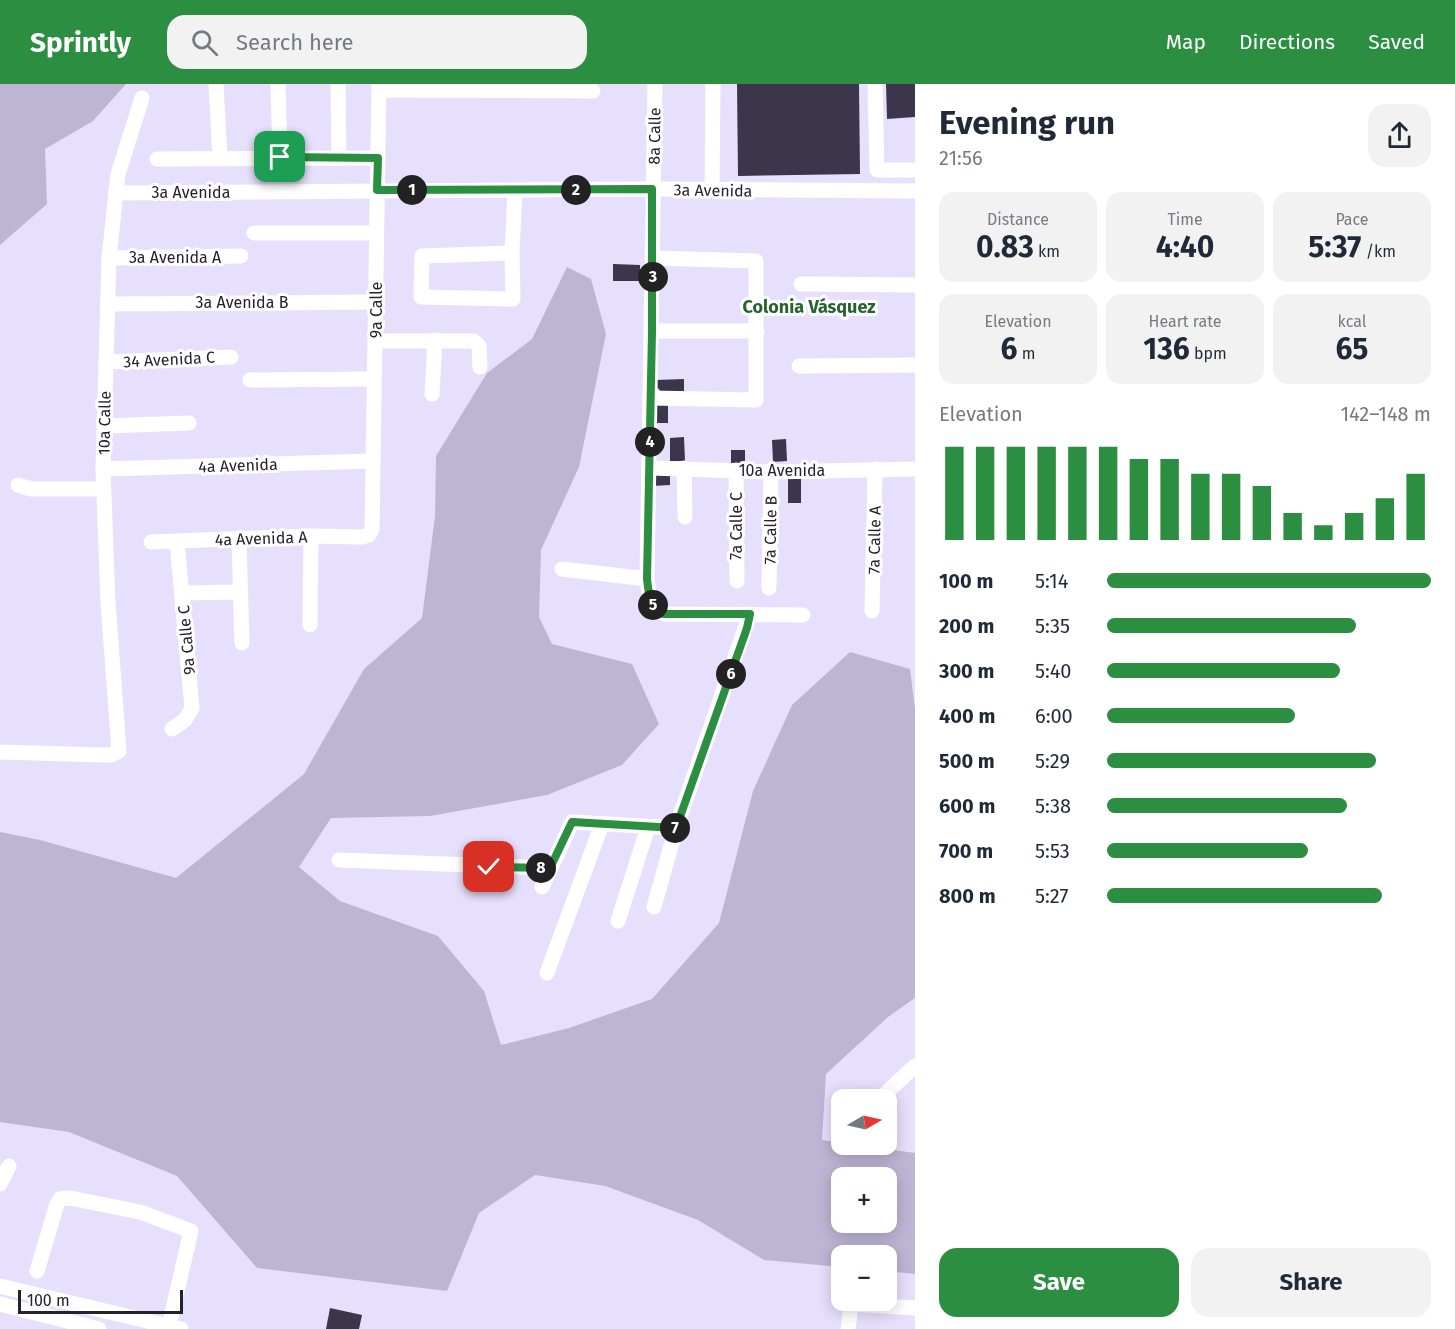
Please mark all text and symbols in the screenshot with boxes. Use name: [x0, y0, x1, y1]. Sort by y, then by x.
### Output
search box: [167, 15, 587, 69]
text: Sprintly: [30, 26, 131, 59]
icon: search: [188, 26, 221, 59]
text: Search here: [236, 29, 354, 56]
text: Map: [1166, 29, 1206, 55]
text: Directions: [1239, 29, 1335, 55]
text: Saved: [1368, 29, 1425, 55]
text: Evening run: [939, 103, 1115, 143]
button: share: [1368, 104, 1431, 167]
street label: 8a Calle: [645, 107, 664, 165]
pin: [254, 131, 305, 182]
icon: arrive: [263, 140, 296, 173]
text: 21:56: [939, 146, 983, 170]
pin: 1: [397, 175, 427, 205]
pin: 2: [561, 175, 591, 205]
text: 1: [408, 180, 416, 199]
text: 2: [572, 180, 580, 199]
street label: 3a Avenida: [673, 180, 753, 201]
street label: 3a Avenida: [152, 183, 230, 202]
text: Distance: [987, 210, 1049, 229]
text: Time: [1167, 210, 1203, 229]
text: Pace: [1335, 210, 1369, 229]
text: 0.83: [976, 229, 1034, 265]
text: 4:40: [1156, 229, 1214, 265]
text: 5:37: [1308, 229, 1361, 265]
text: km: [1034, 242, 1060, 261]
text: /km: [1361, 242, 1396, 261]
street label: 3a Avenida A: [129, 248, 222, 267]
pin: 3: [638, 262, 668, 292]
text: 3: [649, 267, 657, 286]
street label: 9a Calle: [367, 282, 386, 338]
street label: 3a Avenida B: [196, 293, 289, 312]
district label: Colonia Vásquez: [743, 296, 875, 318]
text: Elevation: [984, 312, 1052, 331]
text: Heart rate: [1149, 312, 1221, 331]
text: kcal: [1338, 312, 1366, 331]
text: 6: [1001, 331, 1017, 367]
text: 136: [1143, 331, 1190, 367]
text: 65: [1336, 331, 1368, 367]
text: m: [1017, 344, 1035, 363]
text: bpm: [1190, 344, 1227, 363]
street label: 34 Avenida C: [123, 348, 215, 371]
street label: 10a Calle: [94, 391, 115, 455]
text: Elevation: [939, 402, 1023, 426]
text: 142–148 m: [1340, 402, 1431, 426]
pin: 4: [635, 427, 665, 457]
text: 4: [645, 432, 655, 451]
street label: 4a Avenida: [198, 455, 278, 476]
street label: 10a Avenida: [739, 461, 825, 480]
street label: 7a Calle C: [727, 492, 746, 560]
street label: 7a Calle B: [760, 495, 781, 565]
street label: 7a Calle A: [864, 505, 885, 574]
street label: 4a Avenida A: [214, 527, 309, 550]
text: 100 m: [939, 569, 993, 593]
text: 5:14: [1035, 569, 1068, 593]
pin: 5: [638, 590, 668, 620]
text: 5: [649, 595, 657, 614]
street label: 9a Calle C: [174, 604, 199, 676]
text: 200 m: [939, 614, 994, 638]
text: 5:35: [1035, 614, 1070, 638]
pin: 6: [716, 659, 746, 689]
text: 300 m: [939, 659, 994, 683]
text: 5:40: [1035, 659, 1072, 683]
text: 6: [726, 664, 736, 683]
text: 400 m: [939, 704, 995, 728]
text: 6:00: [1035, 704, 1073, 728]
text: 500 m: [939, 749, 995, 773]
text: 5:29: [1035, 749, 1070, 773]
text: 600 m: [939, 794, 995, 818]
text: 5:38: [1035, 794, 1071, 818]
pin: 7: [660, 813, 690, 843]
text: 7: [671, 818, 679, 837]
text: 700 m: [939, 839, 993, 863]
text: 5:53: [1035, 839, 1070, 863]
pin: [463, 841, 514, 892]
icon: check: [472, 850, 505, 883]
pin: 8: [526, 853, 556, 883]
text: 8: [536, 858, 546, 877]
text: 800 m: [939, 884, 996, 908]
text: 5:27: [1035, 884, 1068, 908]
north arrow: [831, 1089, 897, 1155]
map controls: [831, 1089, 897, 1311]
button: +: [831, 1167, 897, 1233]
button: −: [831, 1245, 897, 1311]
button: Save: [939, 1248, 1179, 1317]
button: Share: [1191, 1248, 1431, 1317]
scale bar: [18, 1287, 183, 1314]
text: 100 m: [27, 1291, 70, 1310]

